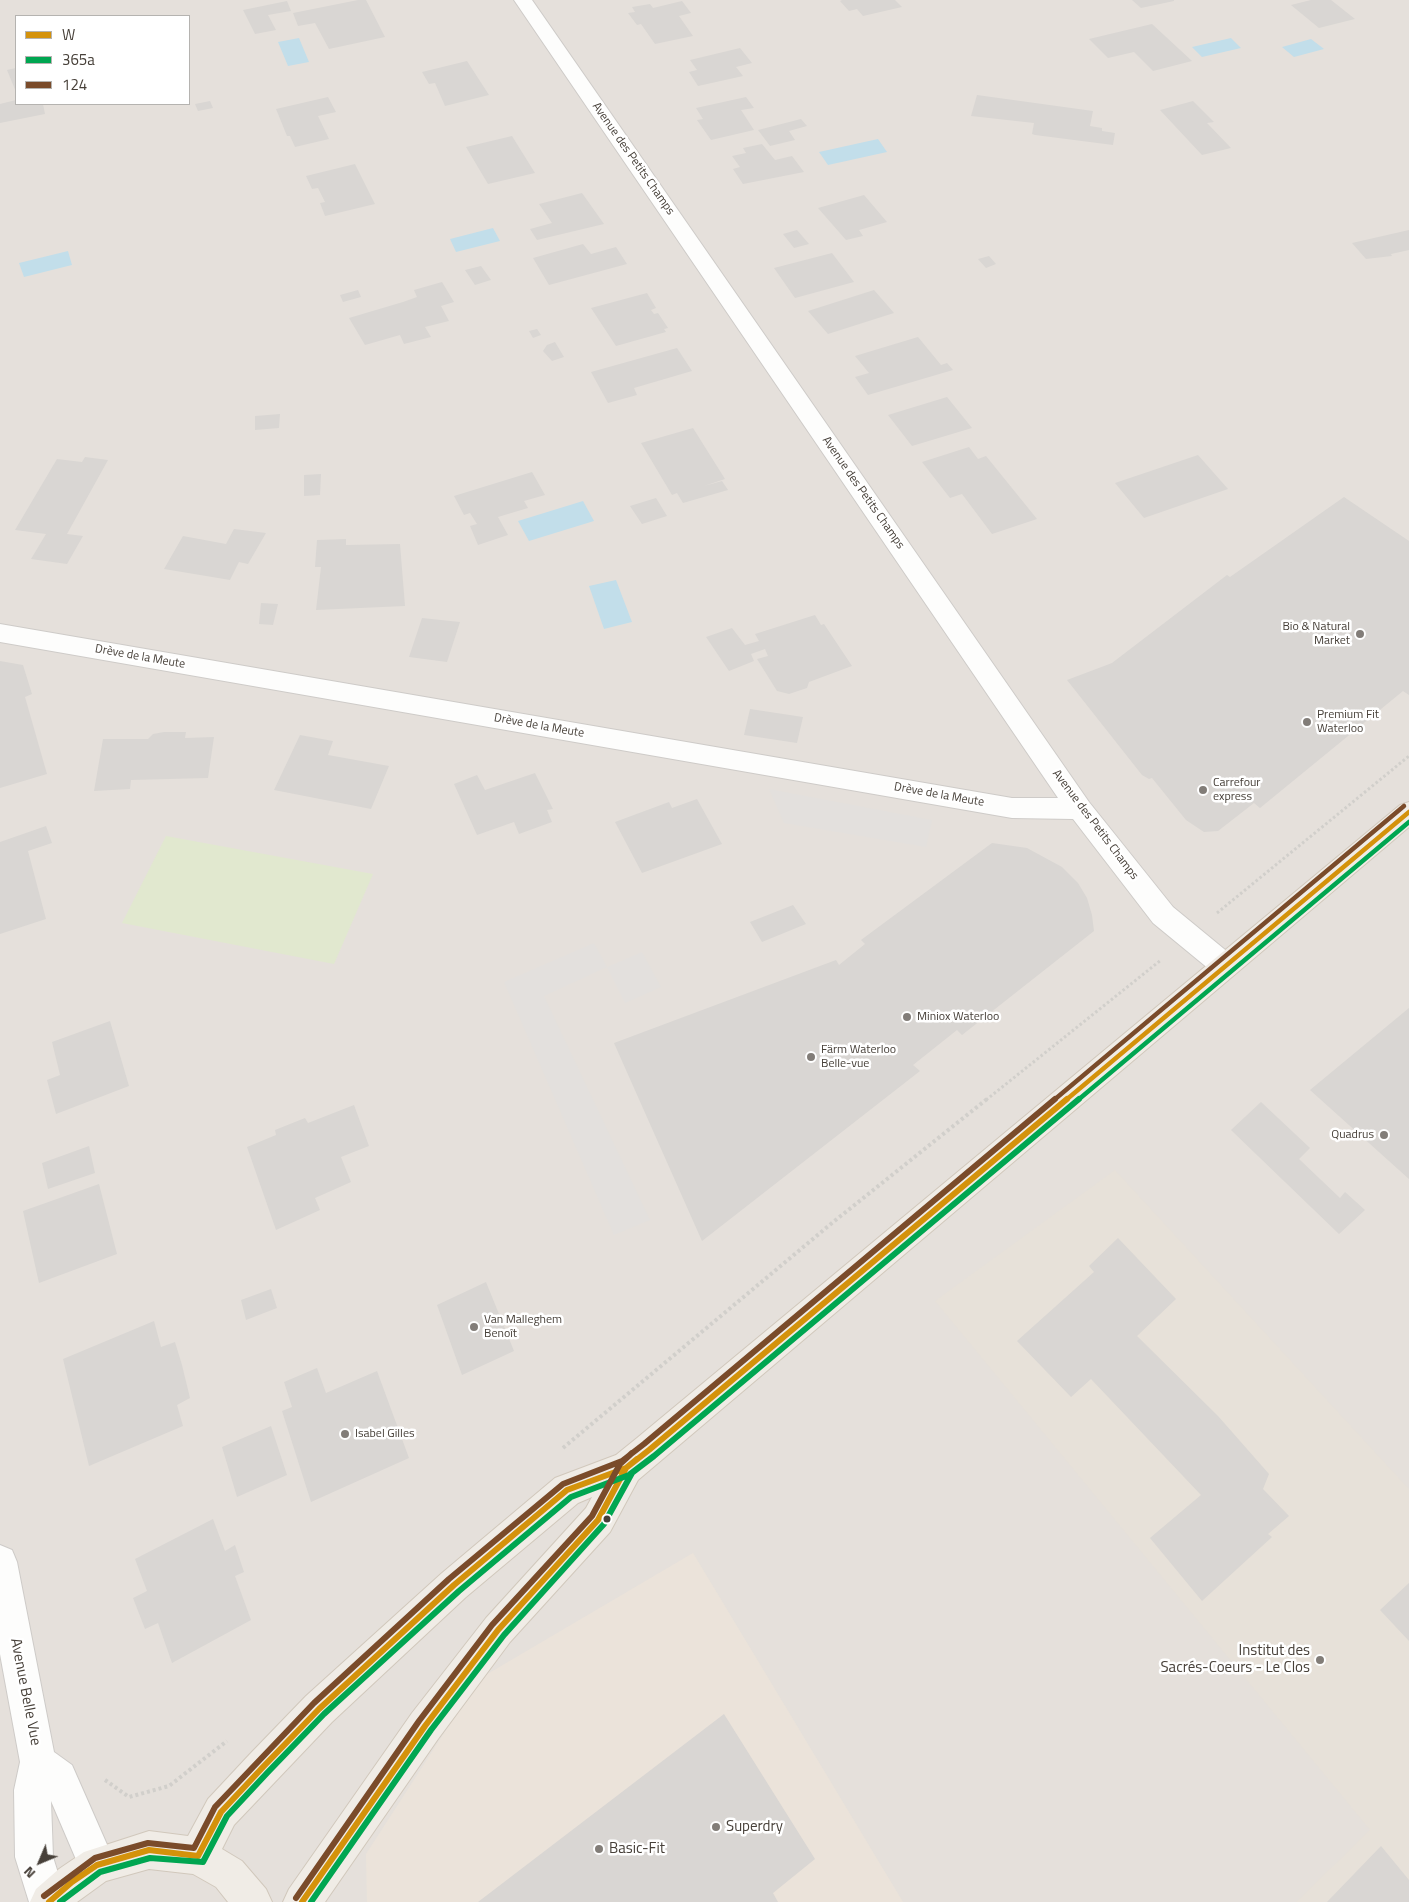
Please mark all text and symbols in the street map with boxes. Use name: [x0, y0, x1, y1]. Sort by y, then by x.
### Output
legend: [15, 15, 190, 105]
text: W: [62, 23, 75, 46]
text: 365a: [62, 48, 95, 71]
text: 124: [62, 73, 87, 96]
street label: Avenue des Petits Champs: [589, 100, 677, 218]
street label: Avenue des Petits Champs: [819, 434, 907, 552]
place label: Bio & Natural Market: [1282, 620, 1350, 648]
marker: Bio & Natural Market: [1354, 628, 1366, 640]
street label: Drève de la Meute: [94, 642, 186, 672]
place label: Premium Fit Waterloo: [1317, 708, 1379, 736]
street label: Drève de la Meute: [493, 711, 585, 741]
marker: Premium Fit Waterloo: [1301, 716, 1313, 728]
street label: Avenue des Petits Champs: [1049, 767, 1141, 883]
place label: Carrefour express: [1213, 776, 1261, 804]
street label: Drève de la Meute: [893, 780, 985, 810]
marker: Carrefour express: [1197, 784, 1209, 796]
place label: Miniox Waterloo: [917, 1010, 999, 1024]
marker: Miniox Waterloo: [901, 1011, 913, 1023]
place label: Färm Waterloo Belle-vue: [821, 1043, 896, 1071]
marker: Färm Waterloo Belle-vue: [805, 1051, 817, 1063]
place label: Quadrus: [1331, 1128, 1374, 1142]
marker: Quadrus: [1378, 1129, 1390, 1141]
place label: Van Malleghem Benoît: [484, 1313, 562, 1341]
marker: Van Malleghem Benoît: [468, 1321, 480, 1333]
place label: Isabel Gilles: [355, 1427, 415, 1441]
marker: Isabel Gilles: [339, 1428, 351, 1440]
unlabelled marker: [602, 1514, 612, 1524]
street label: Avenue Belle Vue: [6, 1637, 44, 1747]
place label: Institut des Sacrés-Coeurs - Le Clos: [1160, 1642, 1310, 1677]
marker: Institut des Sacrés-Coeurs - Le Clos: [1314, 1654, 1326, 1666]
place label: Superdry: [726, 1818, 783, 1836]
marker: Superdry: [710, 1821, 722, 1833]
north arrow: [15, 1837, 65, 1887]
place label: Basic-Fit: [609, 1840, 665, 1858]
marker: Basic-Fit: [593, 1843, 605, 1855]
text: N: [18, 1862, 40, 1884]

